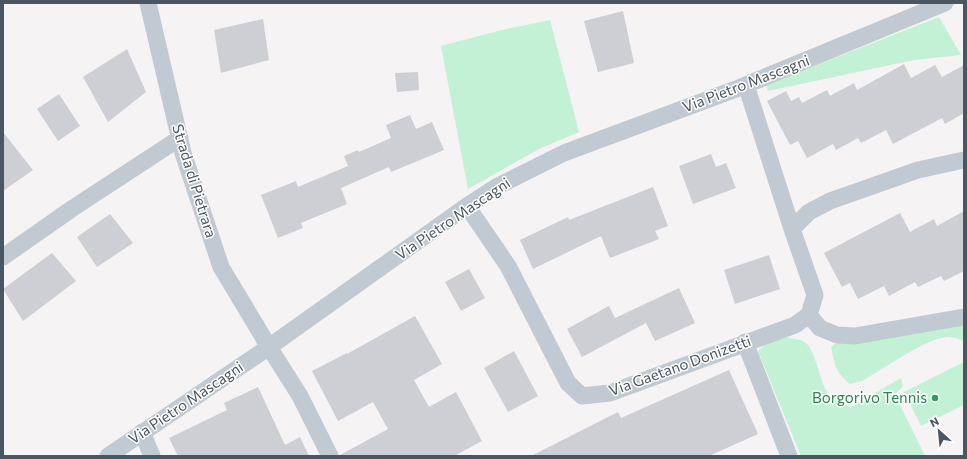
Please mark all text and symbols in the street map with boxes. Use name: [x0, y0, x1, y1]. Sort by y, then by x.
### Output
street label: Via Pietro Mascagni: [680, 51, 812, 116]
street label: Strada di Pietrara: [169, 122, 221, 240]
street label: Via Pietro Mascagni: [392, 173, 513, 263]
street label: Via Gaetano Donizetti: [606, 331, 753, 399]
street label: Via Pietro Mascagni: [125, 357, 246, 447]
place label: Borgorivo Tennis: [812, 388, 927, 406]
marker: Borgorivo Tennis: [930, 393, 940, 403]
north arrow: [919, 411, 959, 451]
text: N: [928, 414, 941, 429]

